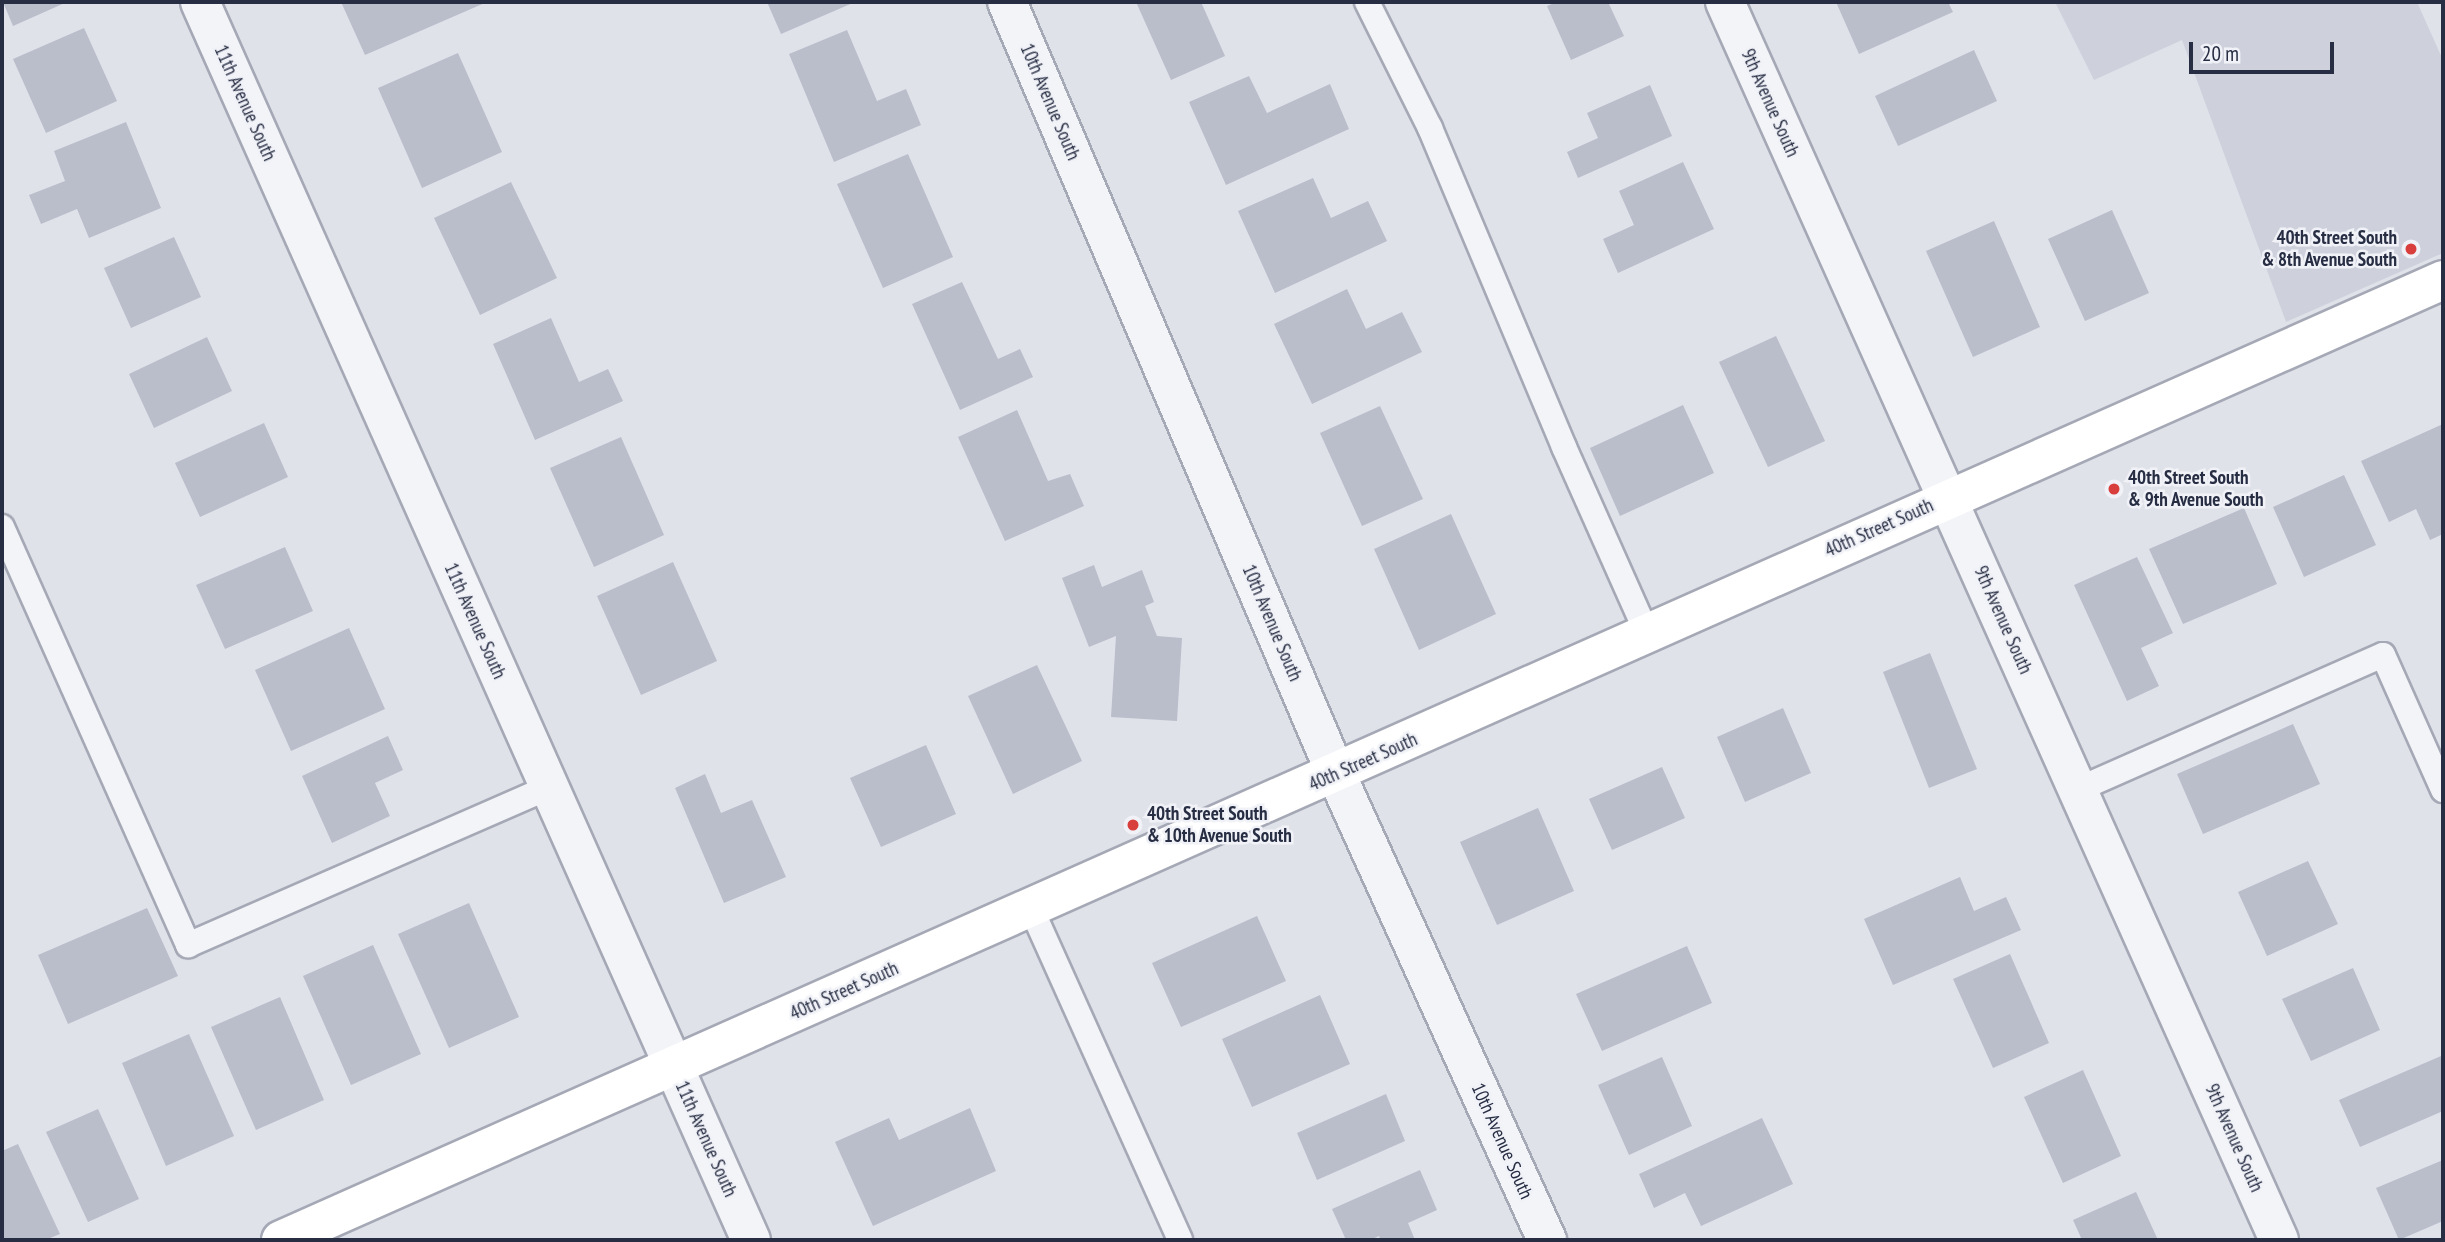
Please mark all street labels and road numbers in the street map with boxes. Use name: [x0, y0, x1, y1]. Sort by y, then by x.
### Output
street label: 10th Avenue South: [1015, 40, 1085, 164]
street label: 11th Avenue South: [209, 41, 281, 165]
street label: 9th Avenue South: [1736, 45, 1804, 161]
street label: 40th Street South: [1821, 494, 1937, 562]
street label: 11th Avenue South: [439, 559, 511, 683]
street label: 10th Avenue South: [1237, 561, 1307, 685]
street label: 9th Avenue South: [1969, 562, 2037, 678]
street label: 40th Street South: [1305, 728, 1421, 796]
street label: 40th Street South: [786, 957, 902, 1025]
street label: 11th Avenue South: [670, 1077, 742, 1201]
street label: 10th Avenue South: [1466, 1079, 1538, 1203]
street label: 9th Avenue South: [2200, 1080, 2268, 1196]

